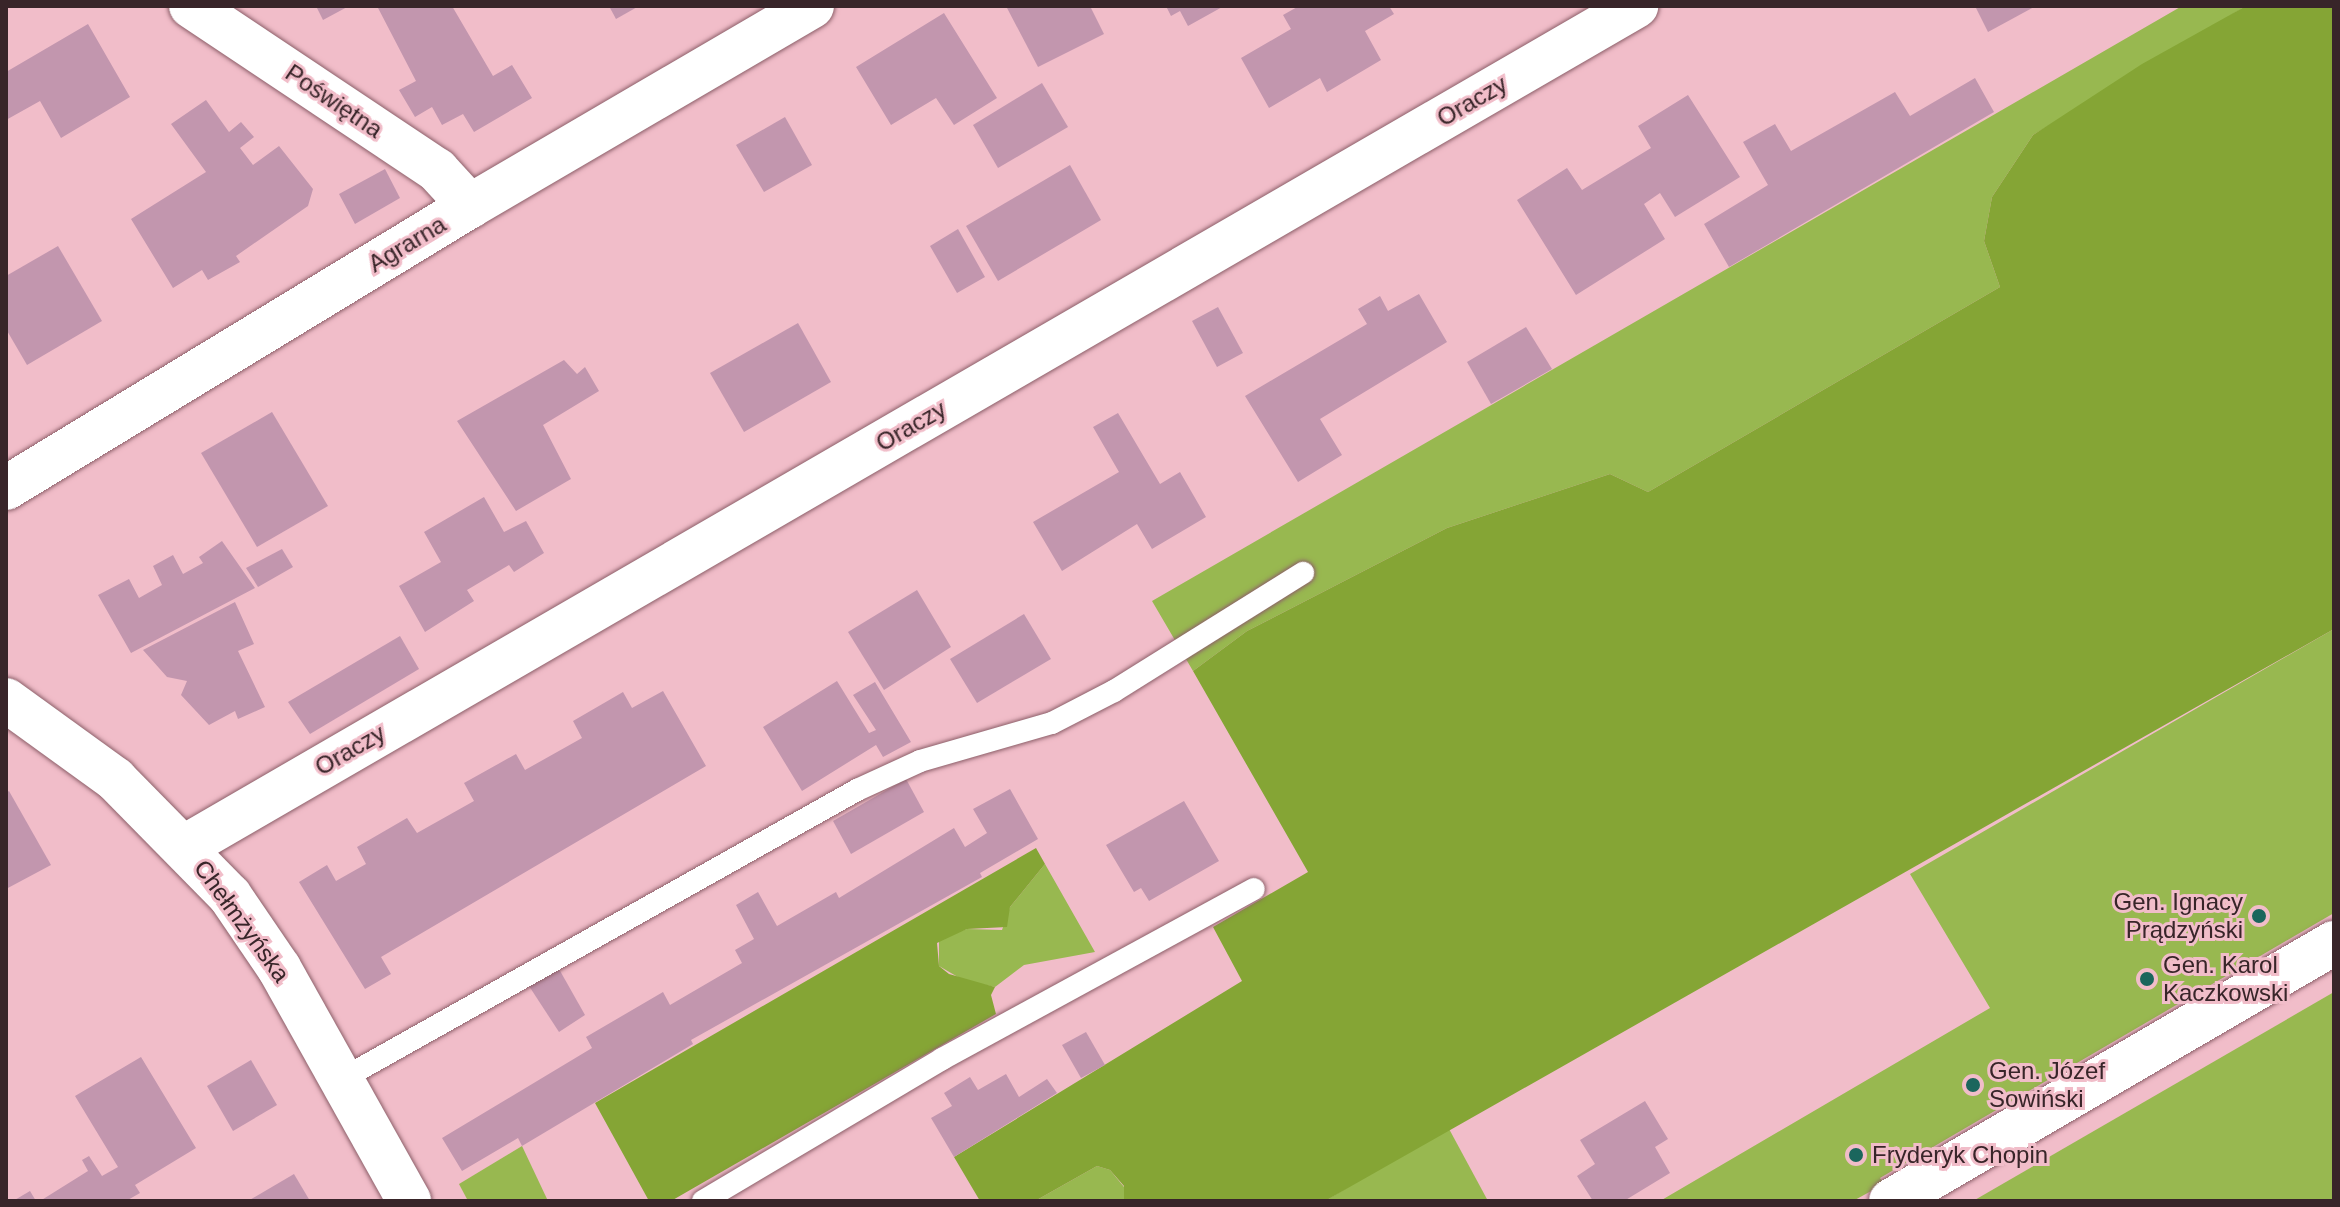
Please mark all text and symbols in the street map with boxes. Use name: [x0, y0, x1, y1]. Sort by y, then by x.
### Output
street label: Poświętna: [280, 58, 388, 144]
street label: Oraczy: [1432, 70, 1512, 132]
street label: Agrarna: [363, 210, 451, 278]
street label: Oraczy: [871, 395, 951, 457]
street label: Oraczy: [310, 719, 390, 781]
street label: Chełmżyńska: [188, 854, 296, 988]
place label: Gen. Ignacy Prądzyński: [2114, 888, 2243, 944]
marker: Gen. Ignacy Prądzyński: [2250, 907, 2268, 925]
place label: Gen. Karol Kaczkowski: [2163, 951, 2288, 1007]
marker: Gen. Karol Kaczkowski: [2138, 970, 2156, 988]
place label: Gen. Józef Sowiński: [1989, 1057, 2105, 1113]
marker: Gen. Józef Sowiński: [1964, 1076, 1982, 1094]
place label: Fryderyk Chopin: [1872, 1141, 2048, 1169]
marker: Fryderyk Chopin: [1847, 1146, 1865, 1164]

